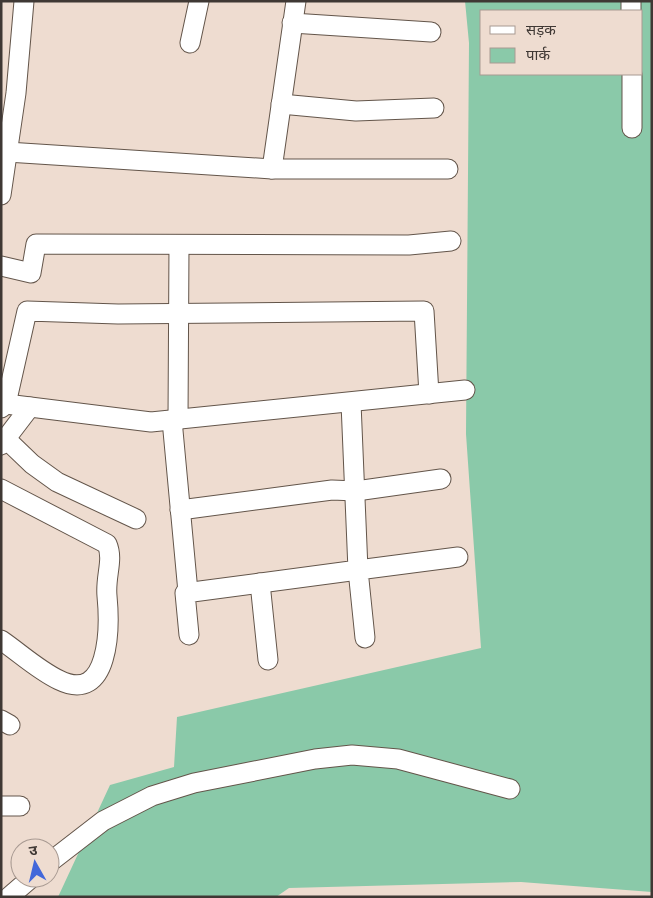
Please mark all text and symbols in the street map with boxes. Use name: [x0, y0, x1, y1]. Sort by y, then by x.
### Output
legend: [480, 10, 643, 75]
text: सड़क: [526, 20, 556, 38]
text: पार्क: [526, 45, 550, 63]
north arrow: [10, 838, 60, 888]
text: उ: [28, 841, 39, 859]

